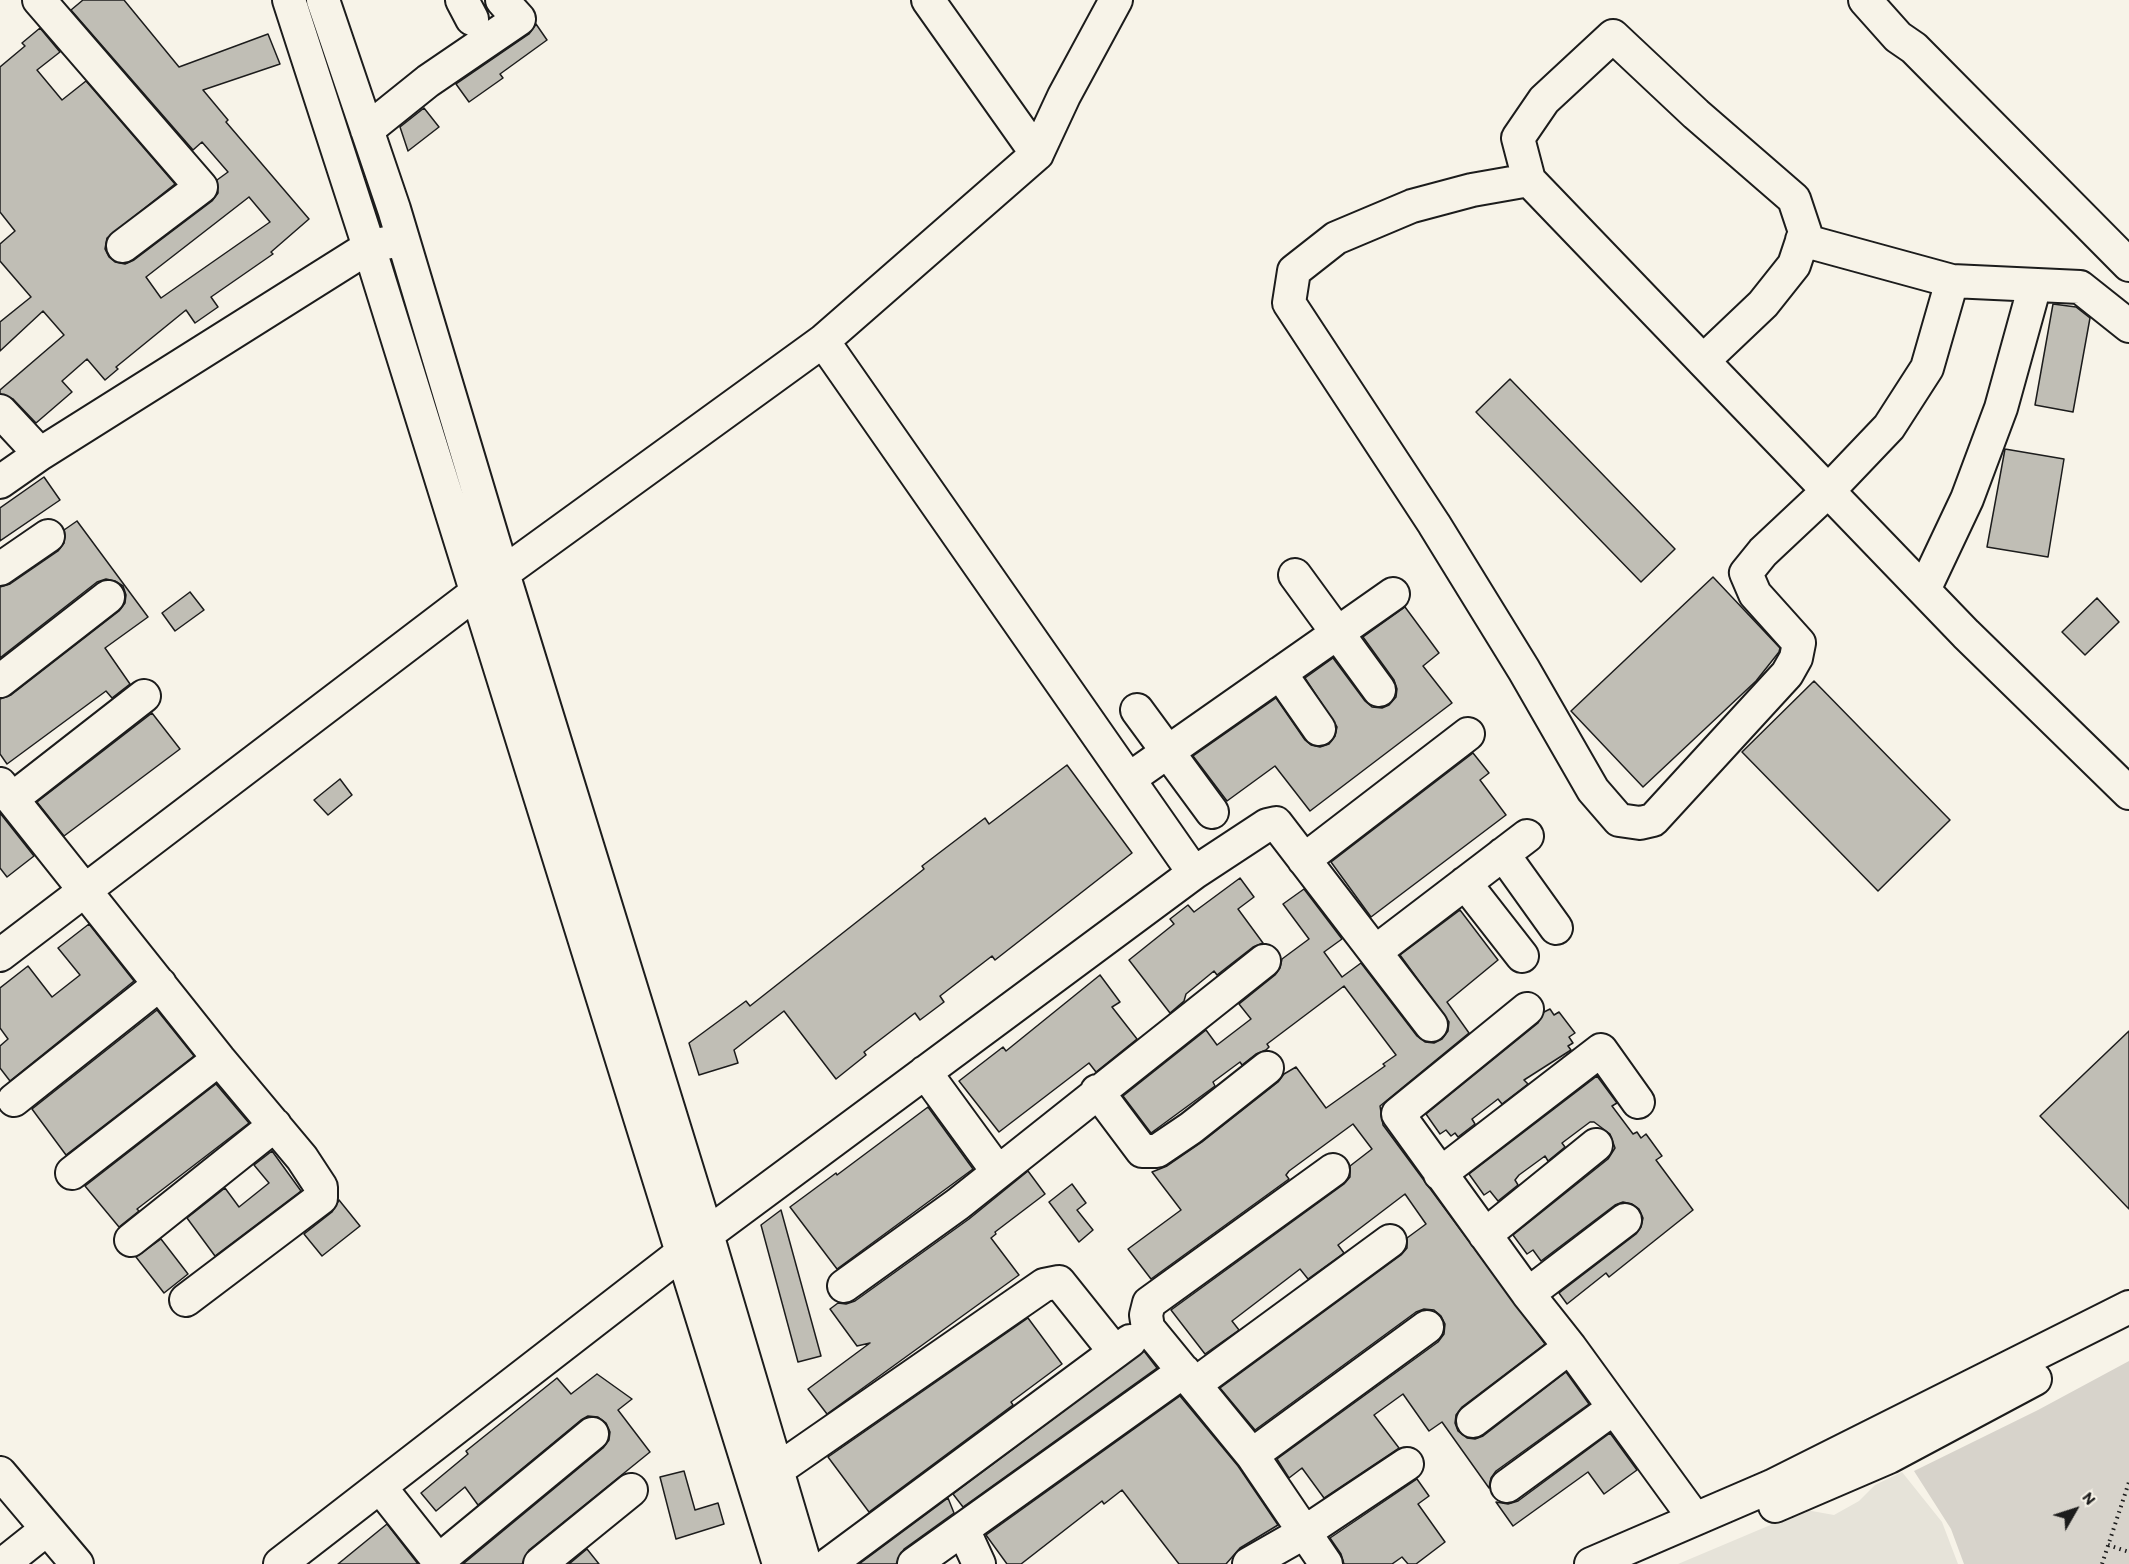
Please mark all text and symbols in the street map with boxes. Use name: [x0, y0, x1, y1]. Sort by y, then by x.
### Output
north arrow: [2045, 1480, 2105, 1540]
text: N: [2079, 1488, 2100, 1509]

